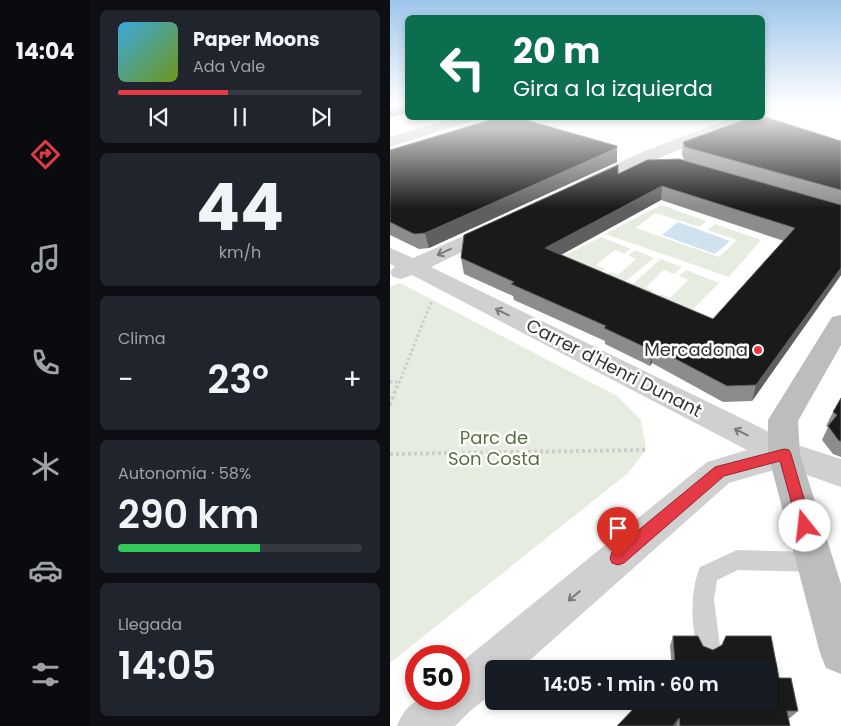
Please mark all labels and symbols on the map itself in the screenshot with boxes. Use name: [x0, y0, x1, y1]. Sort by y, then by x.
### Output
one-way arrow: [437, 248, 452, 258]
one-way arrow: [495, 307, 510, 316]
street label: Carrer d'Henri Dunant: [522, 312, 706, 423]
place label: Mercadona: [644, 337, 748, 362]
marker: Mercadona: [752, 344, 764, 356]
park label: Parc de Son Costa: [448, 425, 540, 471]
one-way arrow: [734, 427, 749, 436]
position arrow: [778, 499, 830, 551]
pin: [597, 507, 639, 558]
one-way arrow: [567, 590, 580, 601]
speed limit sign: 50: [405, 645, 470, 710]

